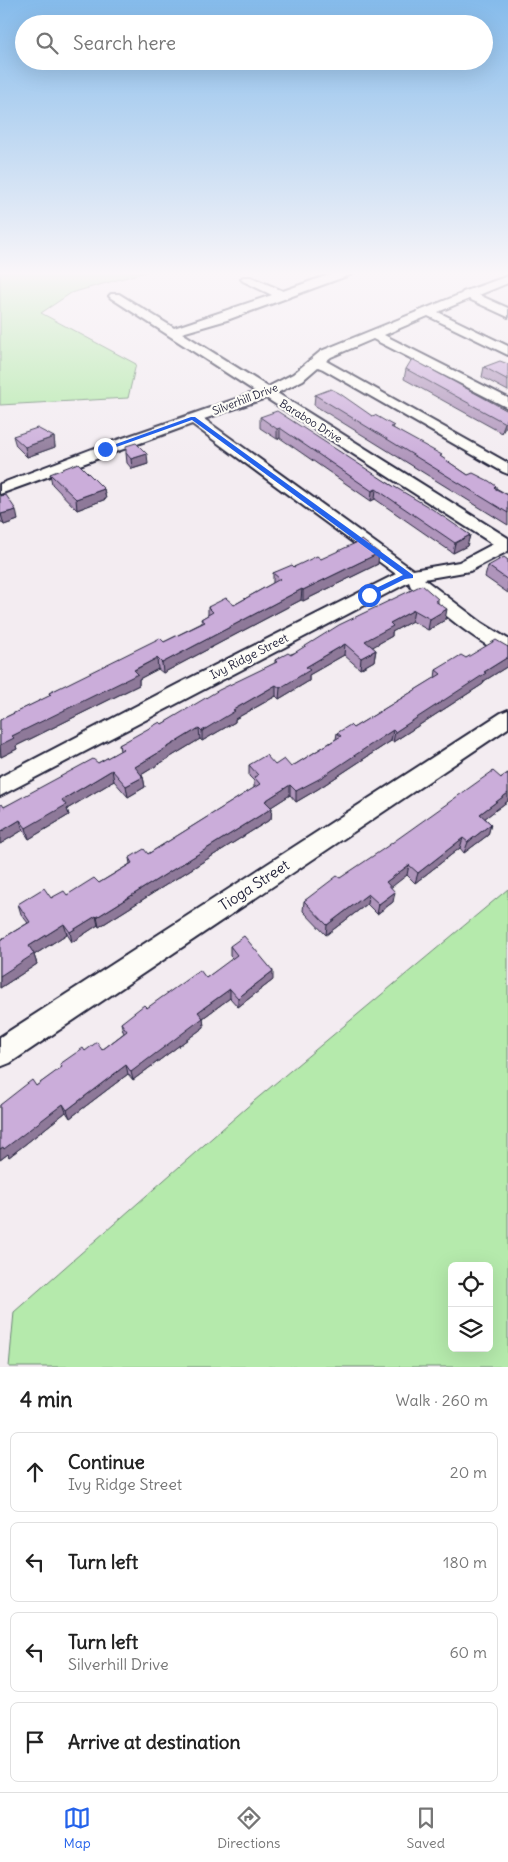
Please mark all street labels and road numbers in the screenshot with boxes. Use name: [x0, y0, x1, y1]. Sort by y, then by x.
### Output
street label: Silverhill Drive: [210, 380, 280, 418]
street label: Baraboo Drive: [277, 396, 345, 446]
street label: Ivy Ridge Street: [207, 630, 291, 682]
street label: Tioga Street: [215, 855, 293, 915]

